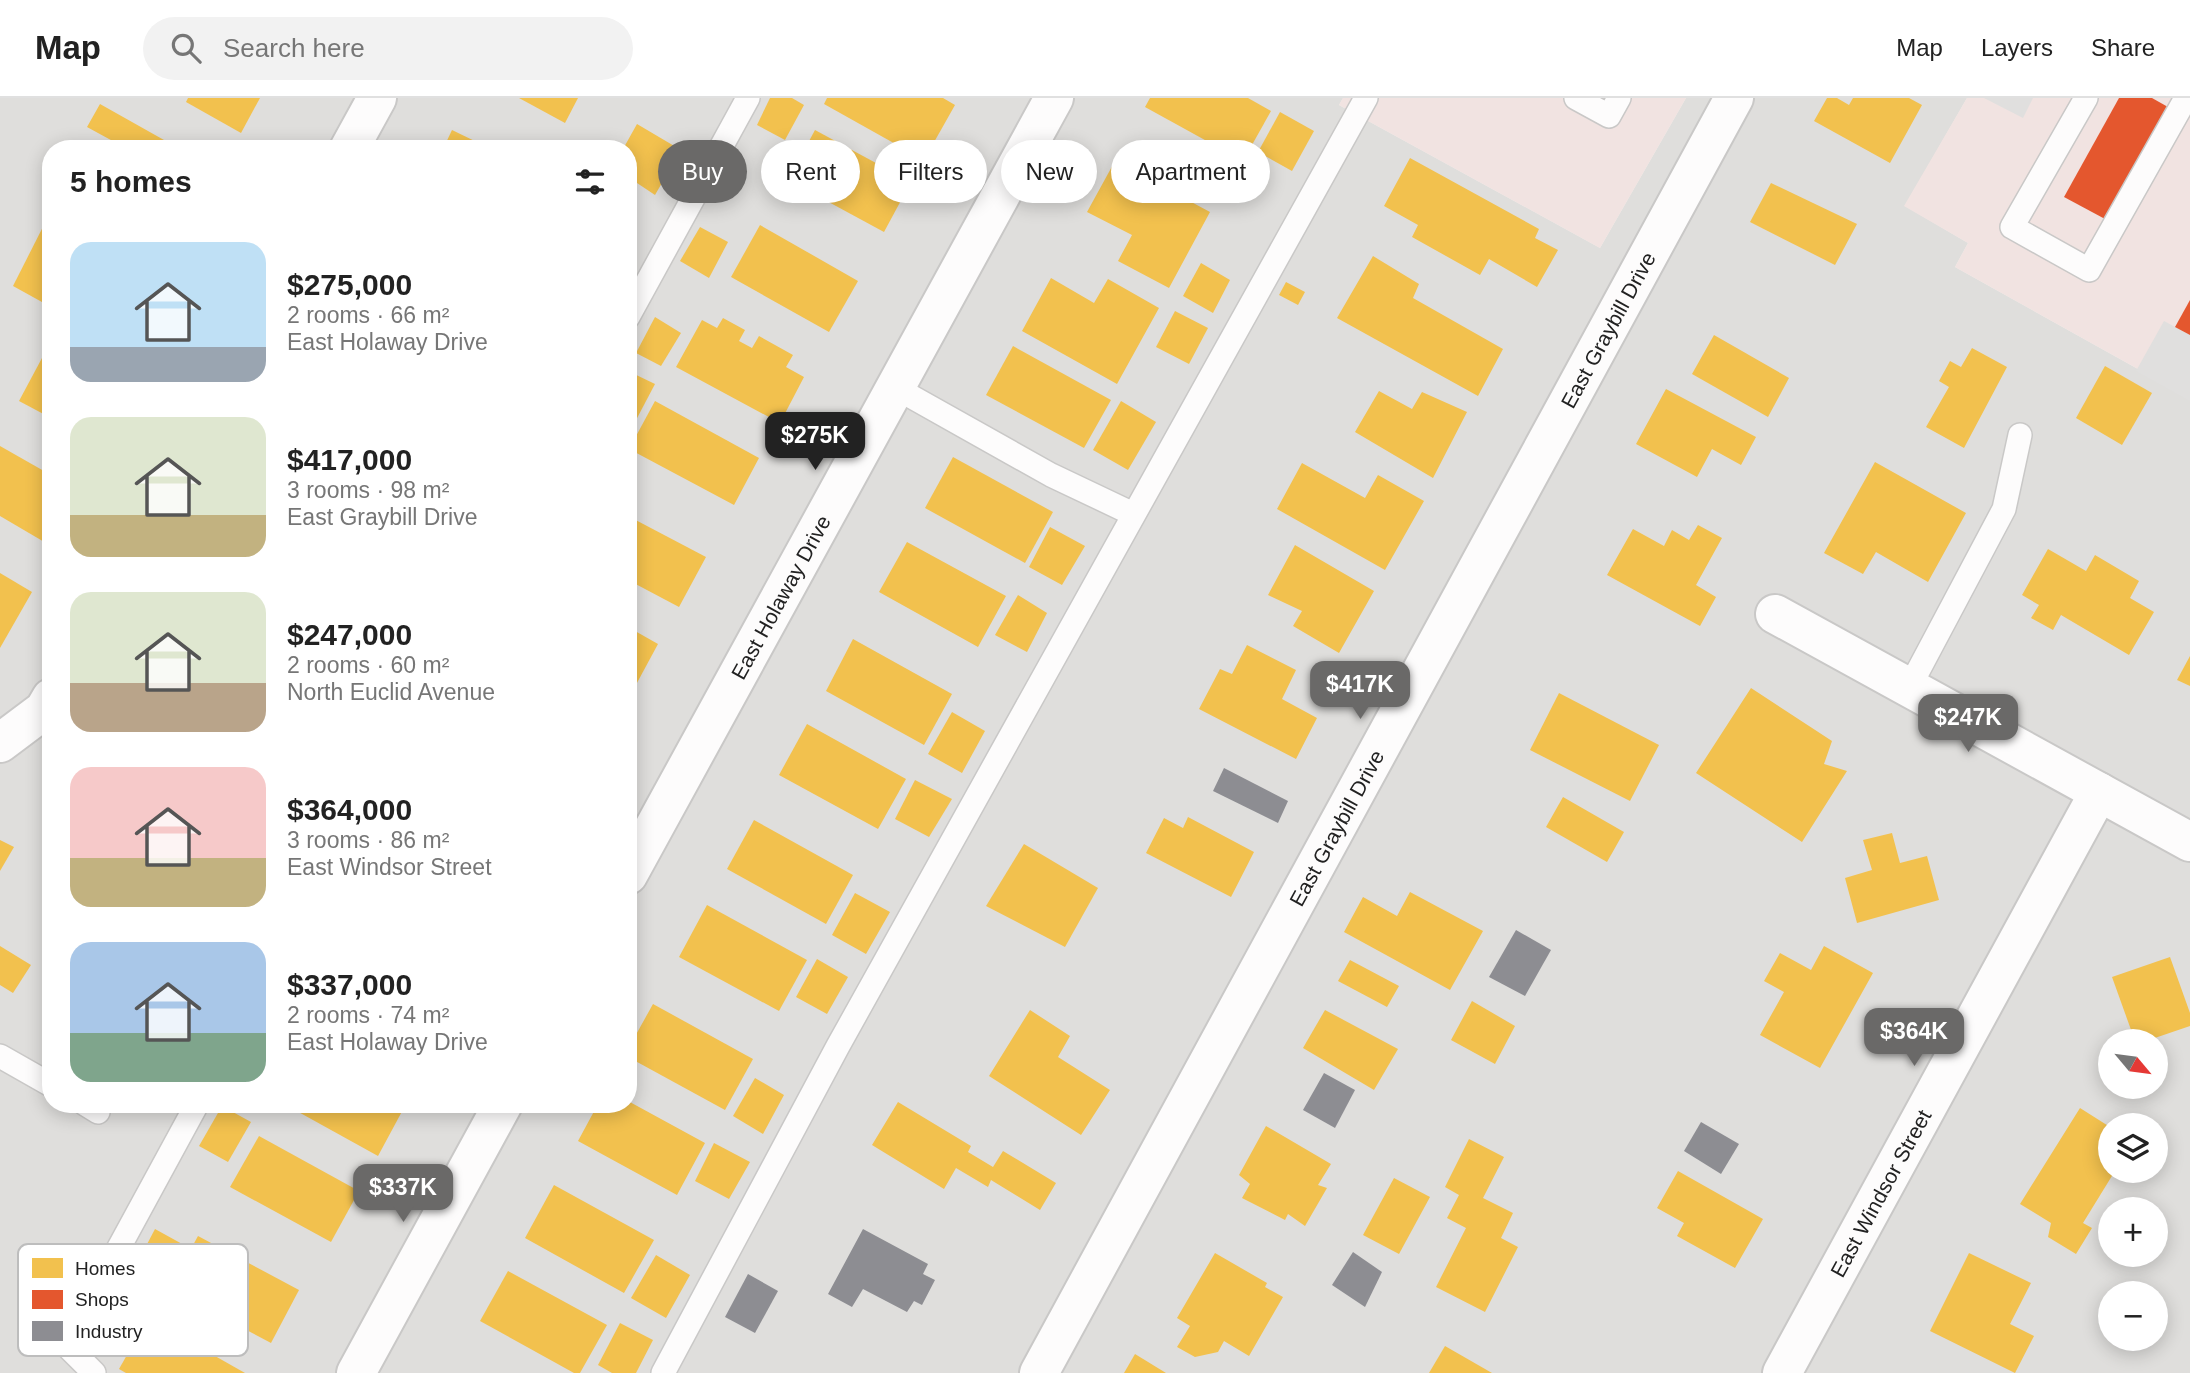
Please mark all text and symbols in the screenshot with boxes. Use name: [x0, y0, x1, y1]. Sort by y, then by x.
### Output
search box: [143, 17, 633, 80]
text: Map: [35, 29, 101, 66]
icon: search: [167, 29, 205, 67]
text: Search here: [223, 33, 365, 63]
text: Map: [1896, 34, 1943, 61]
text: Layers: [1981, 34, 2053, 61]
text: Share: [2091, 34, 2155, 61]
chip: Buy: [658, 140, 747, 203]
chip: Rent: [761, 140, 860, 203]
chip: Filters: [874, 140, 987, 203]
chip: New: [1001, 140, 1097, 203]
chip: Apartment: [1111, 140, 1270, 203]
icon: filters: [571, 163, 609, 201]
text: 5 homes: [70, 165, 192, 198]
street label: East Graybill Drive: [1556, 248, 1659, 412]
text: $275,000: [287, 268, 412, 301]
icon: home: [126, 270, 210, 354]
text: 2 rooms · 66 m²: [287, 302, 449, 328]
text: East Holaway Drive: [287, 329, 488, 355]
pin: $275K: [766, 412, 864, 472]
text: $275K: [781, 422, 849, 448]
text: $417,000: [287, 443, 412, 476]
icon: home: [126, 445, 210, 529]
text: 3 rooms · 98 m²: [287, 477, 449, 503]
text: East Graybill Drive: [287, 504, 477, 530]
street label: East Holaway Drive: [726, 511, 835, 683]
text: $247,000: [287, 618, 412, 651]
icon: home: [126, 620, 210, 704]
text: 2 rooms · 60 m²: [287, 652, 449, 678]
pin: $417K: [1311, 662, 1409, 721]
text: $417K: [1326, 671, 1394, 697]
text: North Euclid Avenue: [287, 679, 495, 705]
pin: $247K: [1919, 694, 2017, 754]
text: $247K: [1934, 704, 2002, 730]
street label: East Graybill Drive: [1284, 746, 1388, 910]
text: $364,000: [287, 793, 412, 826]
icon: home: [126, 795, 210, 879]
text: 3 rooms · 86 m²: [287, 827, 449, 853]
text: East Windsor Street: [287, 854, 492, 880]
text: $337,000: [287, 968, 412, 1001]
icon: home: [126, 970, 210, 1054]
text: 2 rooms · 74 m²: [287, 1002, 449, 1028]
pin: $364K: [1865, 1009, 1963, 1068]
text: $364K: [1880, 1018, 1948, 1044]
text: East Holaway Drive: [287, 1029, 488, 1055]
north arrow: [2098, 1029, 2168, 1099]
map controls: [2098, 1029, 2168, 1351]
street label: East Windsor Street: [1825, 1105, 1935, 1281]
button: layers: [2098, 1113, 2168, 1183]
pin: $337K: [354, 1164, 452, 1224]
text: $337K: [369, 1174, 437, 1200]
button: +: [2098, 1197, 2168, 1267]
legend: [18, 1244, 248, 1356]
text: Homes: [75, 1258, 135, 1279]
button: −: [2098, 1281, 2168, 1351]
text: Shops: [75, 1289, 129, 1310]
text: Industry: [75, 1321, 143, 1342]

